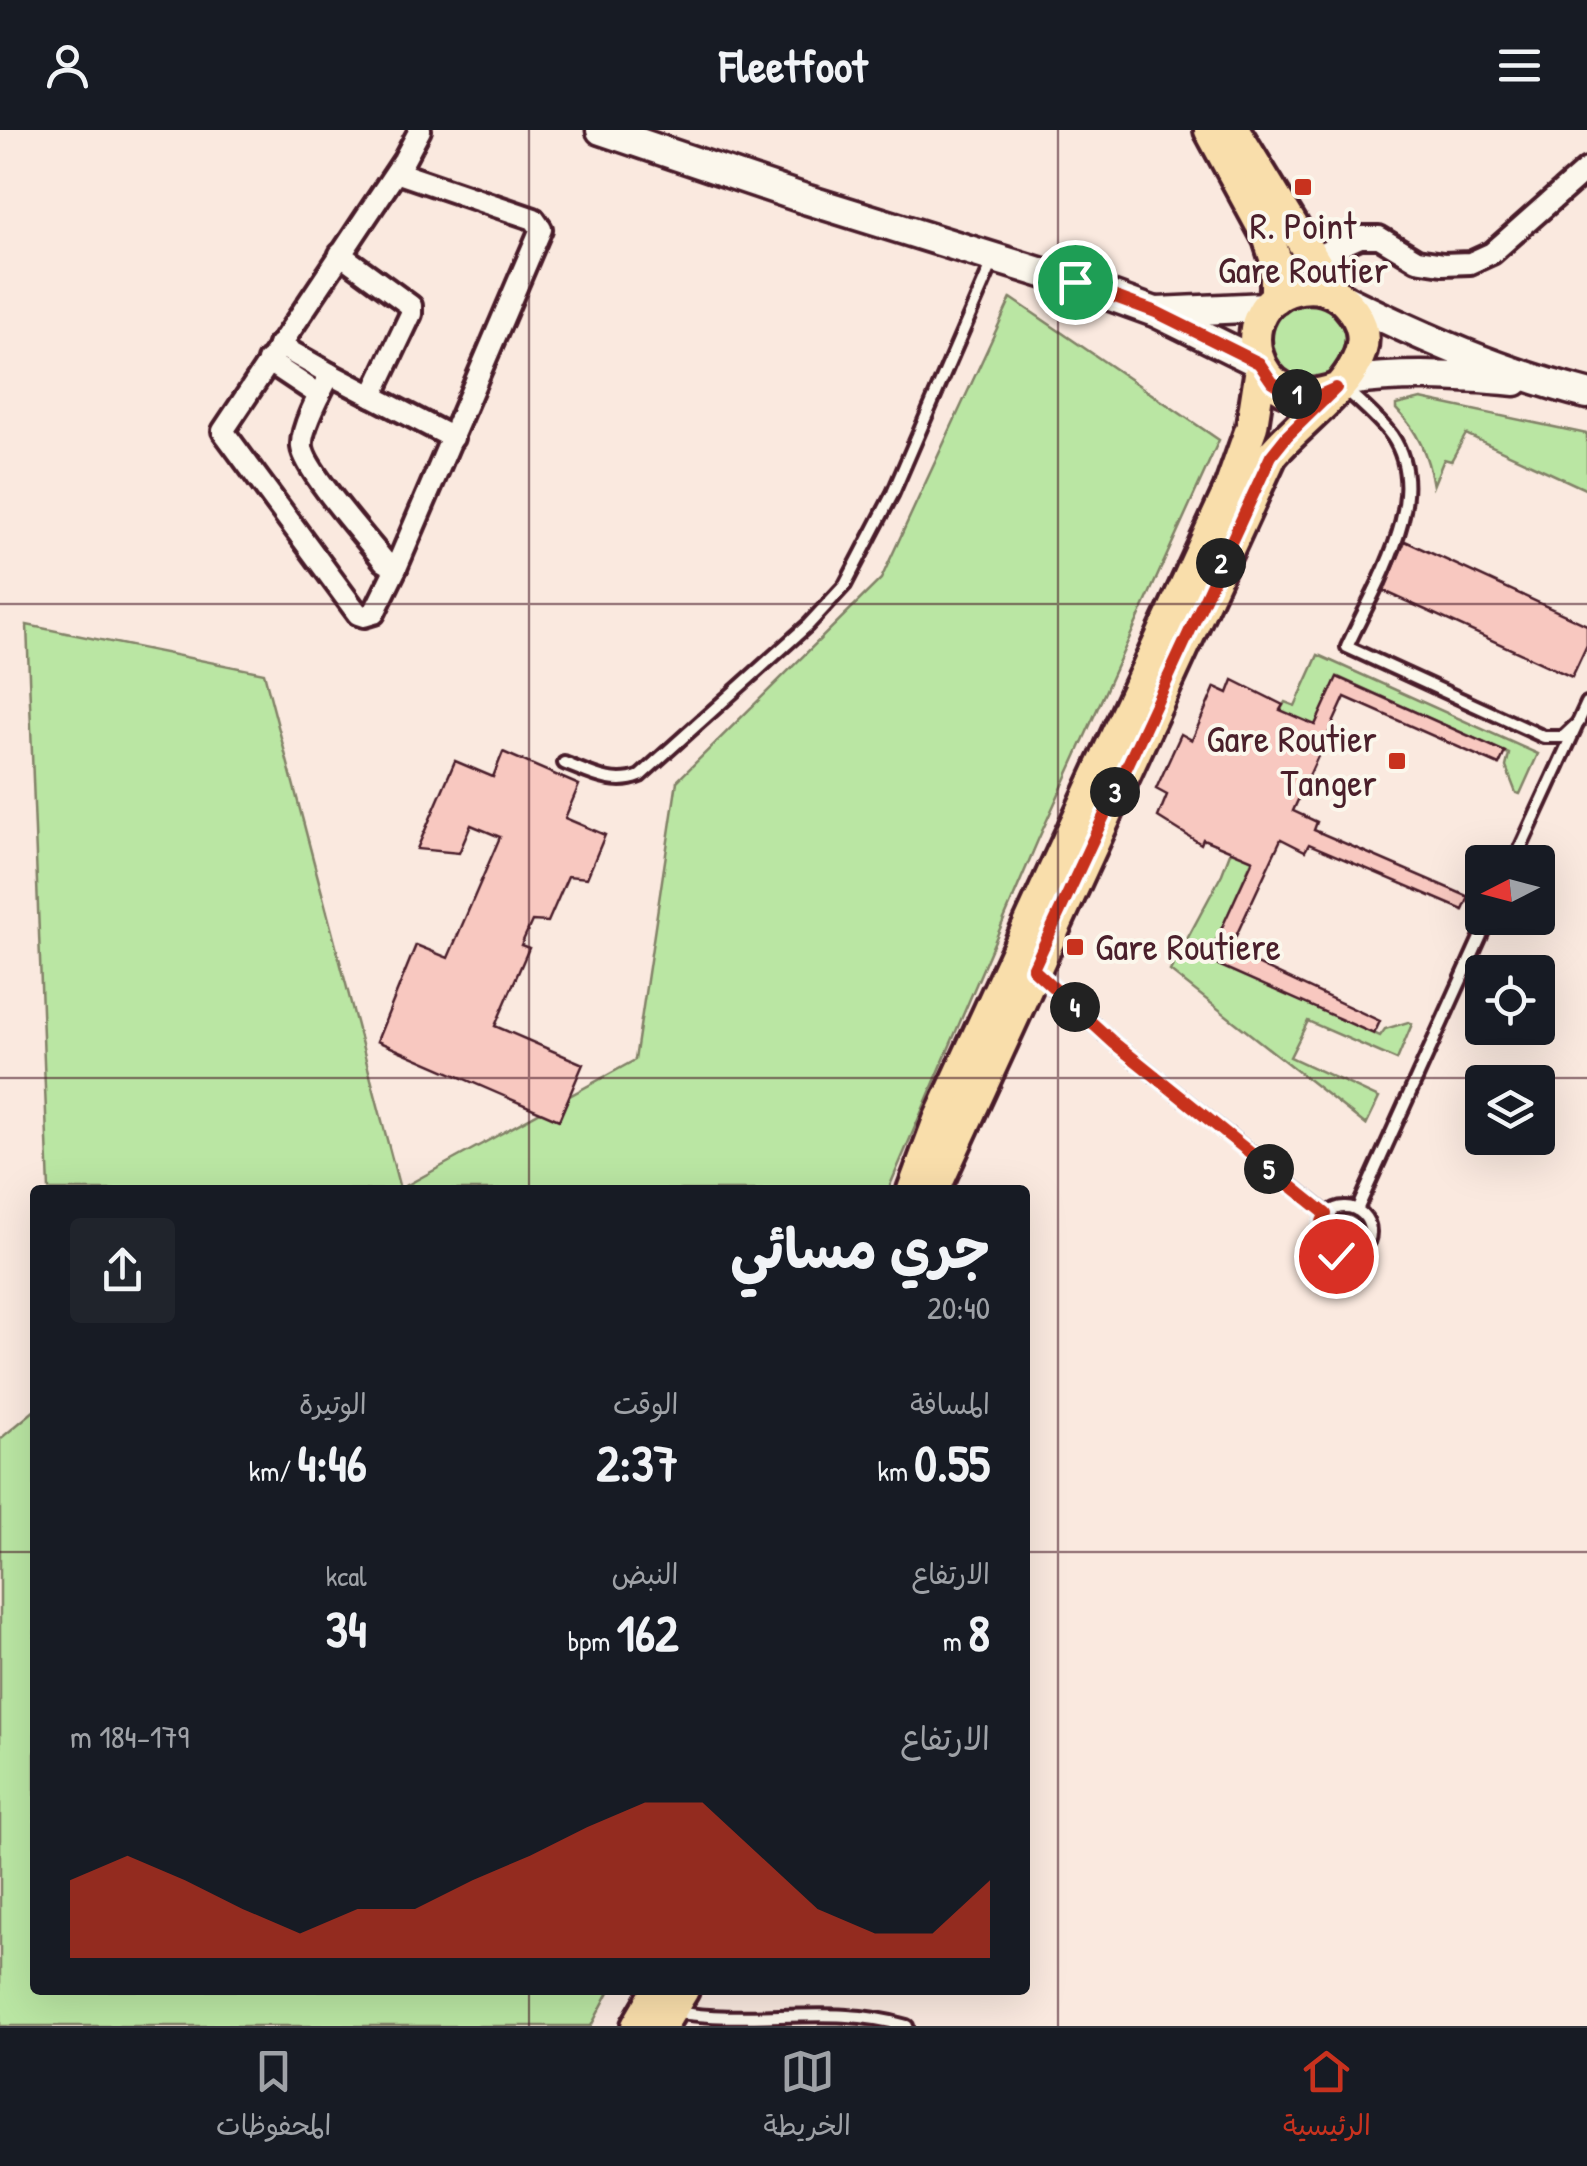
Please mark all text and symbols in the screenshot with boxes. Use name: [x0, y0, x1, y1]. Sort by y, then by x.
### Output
text: Fleetfoot: [719, 35, 868, 96]
icon: person: [40, 38, 95, 93]
icon: menu: [1492, 38, 1547, 93]
marker: R. Point Gare Routier: [1292, 176, 1314, 198]
place label: R. Point Gare Routier: [1218, 199, 1389, 295]
pin: [1033, 240, 1118, 325]
icon: arrive: [1048, 255, 1103, 310]
pin: 1: [1272, 369, 1322, 419]
text: 1: [1292, 375, 1302, 413]
pin: 2: [1196, 538, 1246, 588]
text: 2: [1214, 544, 1228, 582]
place label: Gare Routier Tanger: [1206, 712, 1377, 808]
marker: Gare Routier Tanger: [1386, 750, 1408, 772]
pin: 3: [1090, 767, 1140, 817]
text: 3: [1109, 773, 1121, 811]
north arrow: [1465, 845, 1555, 935]
map controls: [1465, 845, 1555, 1155]
place label: Gare Routiere: [1095, 920, 1281, 972]
marker: Gare Routiere: [1064, 936, 1086, 958]
button: locate: [1465, 955, 1555, 1045]
pin: 4: [1050, 982, 1100, 1032]
text: 4: [1070, 988, 1080, 1026]
button: layers: [1465, 1065, 1555, 1155]
pin: 5: [1244, 1144, 1294, 1194]
text: 5: [1263, 1150, 1275, 1188]
text: جري مسائي: [730, 1211, 990, 1285]
pin: [1294, 1214, 1379, 1299]
button: share: [70, 1218, 175, 1323]
icon: check: [1309, 1229, 1364, 1284]
text: 20:40: [927, 1286, 990, 1329]
text: الوتيرة: [299, 1385, 367, 1423]
text: الوقت: [613, 1385, 678, 1423]
text: المسافة: [910, 1385, 990, 1423]
text: 4:46: [298, 1429, 367, 1497]
text: 2:37: [596, 1429, 678, 1497]
text: 0.55: [915, 1429, 990, 1497]
text: /km: [249, 1452, 298, 1490]
text: km: [877, 1452, 915, 1490]
text: النبض: [611, 1555, 678, 1593]
text: الارتفاع: [911, 1555, 990, 1593]
text: kcal: [326, 1557, 367, 1595]
text: 34: [326, 1595, 367, 1663]
text: 162: [617, 1599, 678, 1667]
text: 8: [968, 1599, 990, 1667]
text: bpm: [568, 1622, 617, 1660]
text: m: [943, 1622, 968, 1660]
text: 179–184 m: [70, 1715, 189, 1758]
text: الارتفاع: [900, 1717, 990, 1760]
tab: المحفوظات: [216, 2044, 331, 2150]
tab: الخريطة: [764, 2044, 851, 2150]
tab: الرئيسية: [1283, 2044, 1371, 2150]

